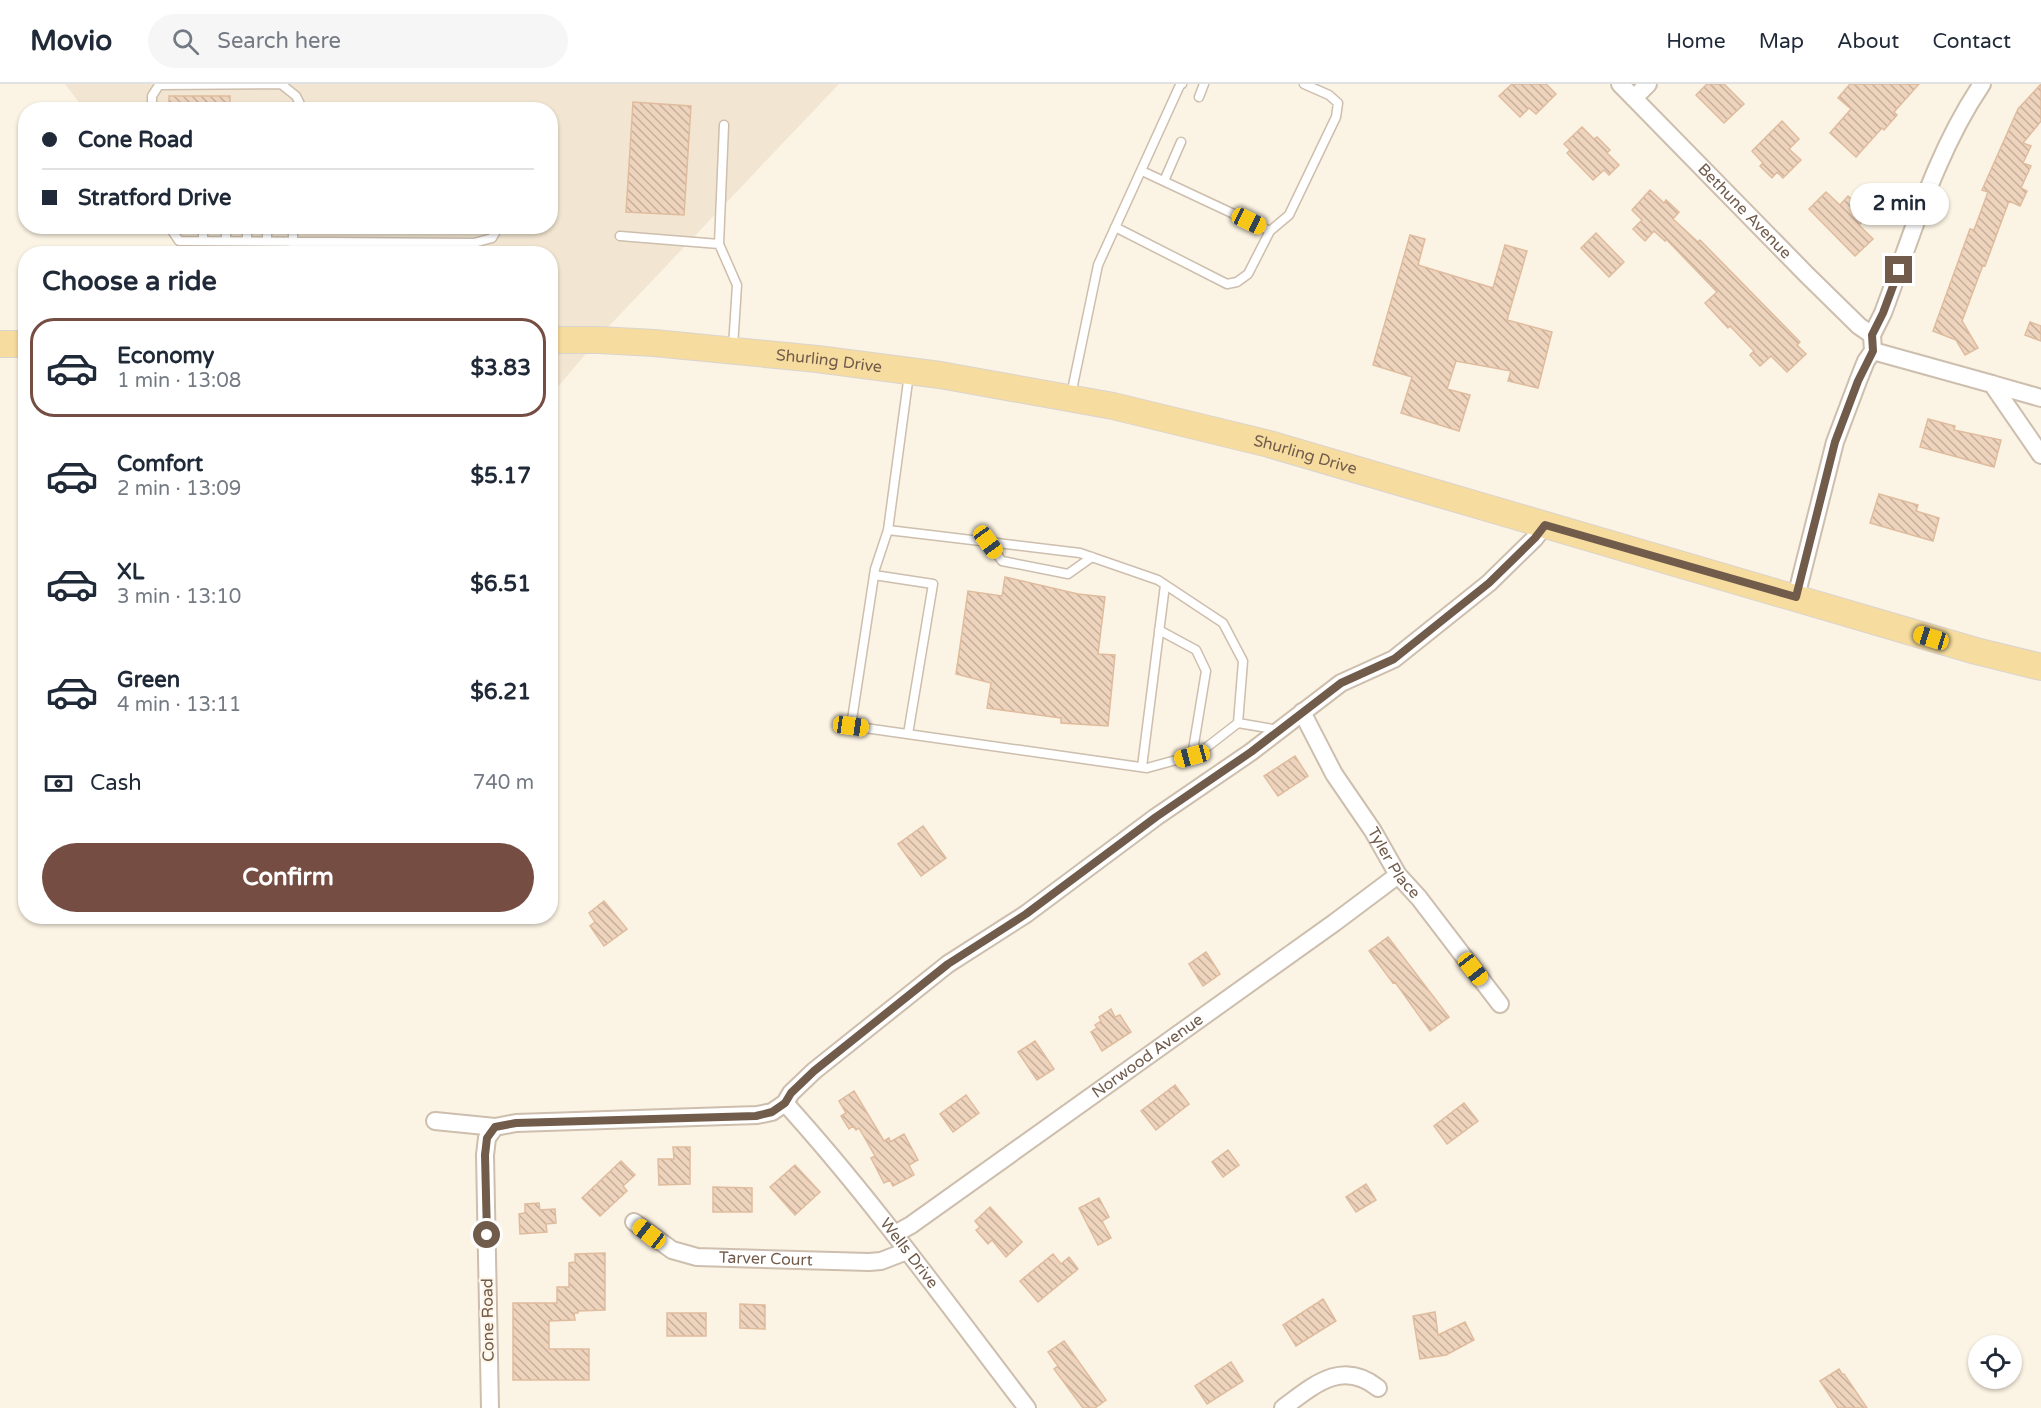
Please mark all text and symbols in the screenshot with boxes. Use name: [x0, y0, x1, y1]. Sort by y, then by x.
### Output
search box: [148, 14, 568, 68]
text: Movio: [30, 24, 112, 58]
icon: search: [169, 25, 202, 58]
text: Search here: [217, 28, 341, 54]
text: Home: [1666, 29, 1726, 54]
text: Map: [1759, 29, 1804, 54]
text: About: [1837, 29, 1899, 54]
text: Contact: [1932, 29, 2011, 54]
text: Cone Road: [78, 127, 193, 153]
street label: Bethune Avenue: [1693, 159, 1796, 263]
callout: 2 min: [1850, 183, 1948, 225]
text: Stratford Drive: [78, 185, 231, 211]
text: 2 min: [1873, 192, 1926, 216]
car: [1229, 205, 1269, 237]
route end: [1885, 256, 1912, 283]
text: Choose a ride: [42, 265, 217, 298]
icon: car: [45, 341, 99, 395]
text: Economy: [117, 343, 214, 369]
street label: Shurling Drive: [775, 345, 883, 377]
text: $3.83: [470, 355, 531, 381]
text: 1 min · 13:08: [117, 369, 241, 393]
street label: Shurling Drive: [1251, 431, 1359, 479]
icon: car: [45, 449, 99, 503]
text: Comfort: [117, 451, 203, 477]
text: $5.17: [470, 463, 531, 489]
text: 2 min · 13:09: [117, 477, 241, 501]
car: [970, 522, 1006, 562]
icon: car: [45, 557, 99, 611]
text: XL: [117, 559, 144, 585]
text: $6.51: [470, 571, 531, 597]
text: 3 min · 13:10: [117, 585, 241, 609]
car: [1911, 624, 1951, 652]
icon: car: [45, 665, 99, 719]
text: Green: [117, 667, 180, 693]
text: $6.21: [470, 679, 531, 705]
text: 4 min · 13:11: [117, 693, 241, 717]
car: [832, 715, 870, 737]
car: [1172, 743, 1212, 769]
icon: cash: [42, 767, 75, 800]
text: Cash: [90, 770, 142, 796]
text: 740 m: [473, 771, 534, 795]
street label: Tyler Place: [1363, 824, 1425, 903]
button: Confirm: [42, 843, 534, 912]
car: [1455, 949, 1491, 989]
street label: Norwood Avenue: [1088, 1010, 1207, 1103]
street label: Wells Drive: [876, 1214, 943, 1293]
car: [629, 1216, 669, 1252]
route start: [473, 1221, 500, 1248]
street label: Tarver Court: [719, 1248, 813, 1270]
street label: Cone Road: [477, 1278, 499, 1362]
map controls: [1968, 1335, 2022, 1389]
button: locate: [1968, 1335, 2022, 1389]

